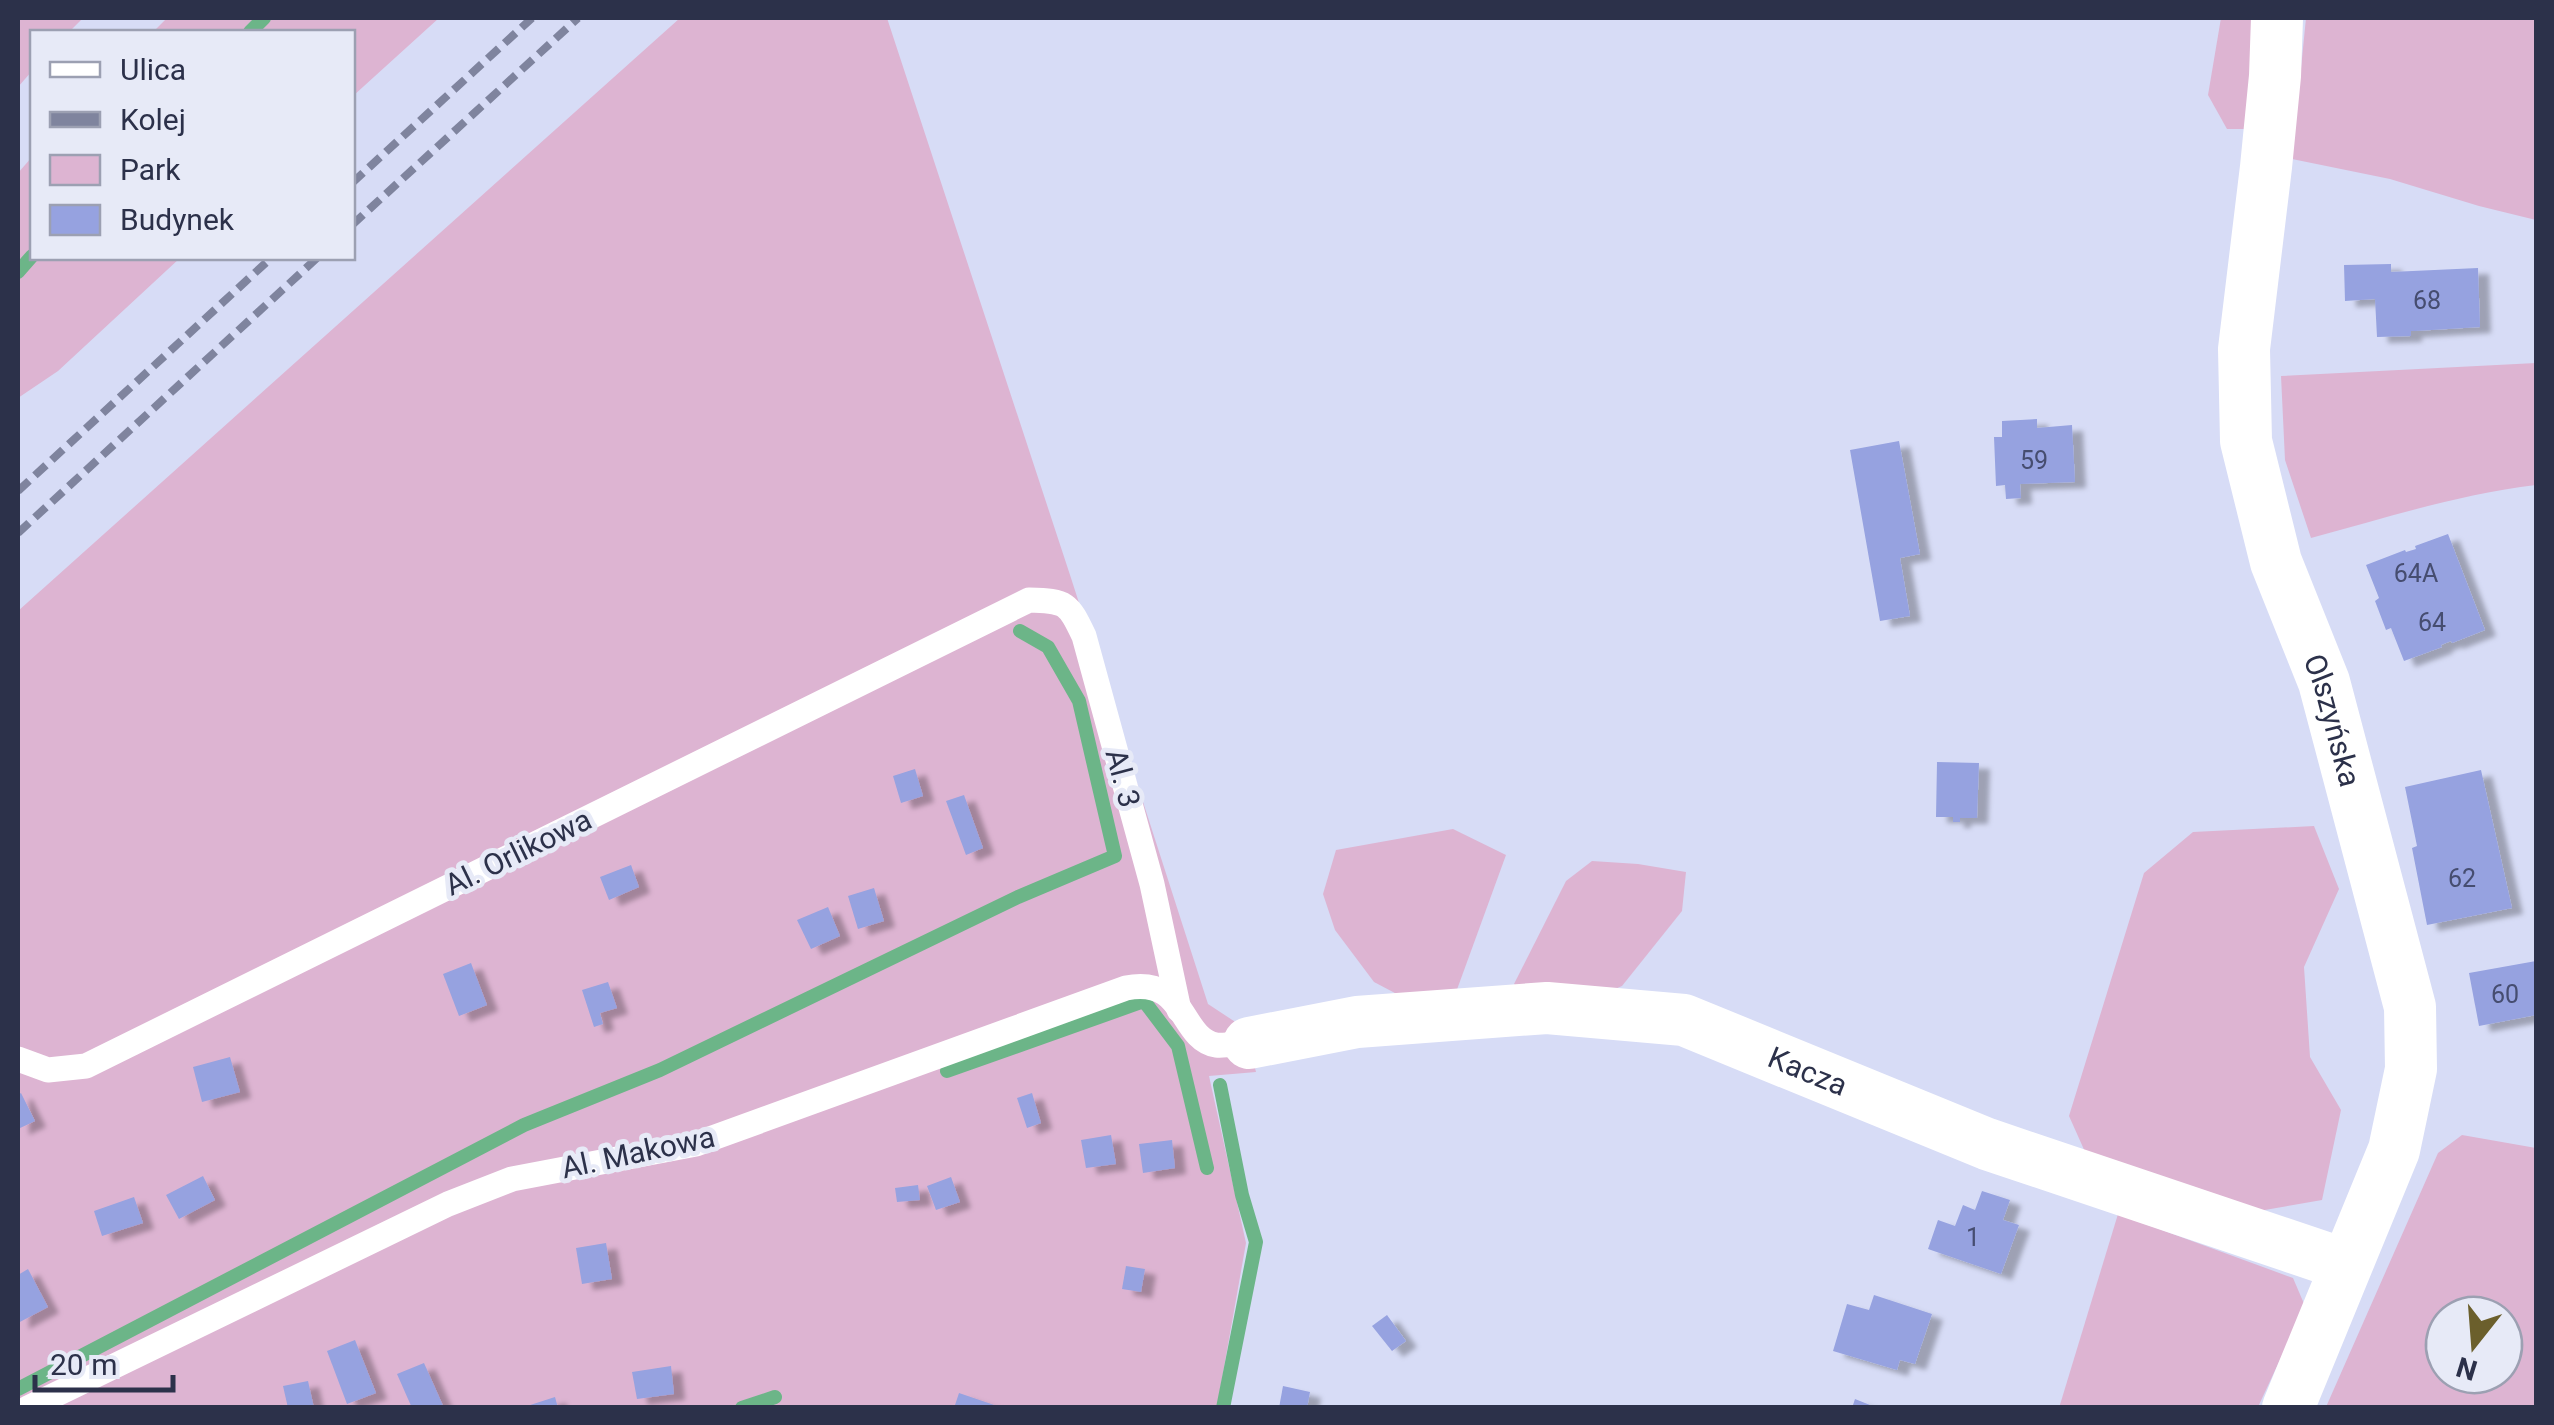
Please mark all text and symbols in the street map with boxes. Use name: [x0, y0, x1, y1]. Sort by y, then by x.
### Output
legend: [30, 30, 355, 260]
text: Ulica: [120, 52, 186, 87]
text: Kolej: [120, 102, 186, 137]
text: Park: [120, 152, 181, 187]
text: Budynek: [120, 202, 235, 237]
house number: 68: [2413, 286, 2441, 315]
house number: 59: [2020, 446, 2048, 475]
house number: 64A: [2394, 559, 2438, 588]
house number: 64: [2418, 608, 2446, 637]
street label: Olszyńska: [2297, 649, 2368, 790]
street label: Al. 3: [1098, 745, 1148, 811]
street label: Al. Orlikowa: [439, 801, 597, 903]
house number: 62: [2448, 864, 2476, 893]
house number: 60: [2491, 980, 2519, 1009]
street label: Kacza: [1763, 1039, 1853, 1102]
street label: Al. Makowa: [558, 1119, 718, 1185]
house number: 1: [1966, 1223, 1980, 1252]
north arrow: [2424, 1295, 2524, 1395]
scale bar: [35, 1330, 172, 1392]
text: 20 m: [50, 1347, 117, 1382]
text: N: [2453, 1350, 2481, 1387]

